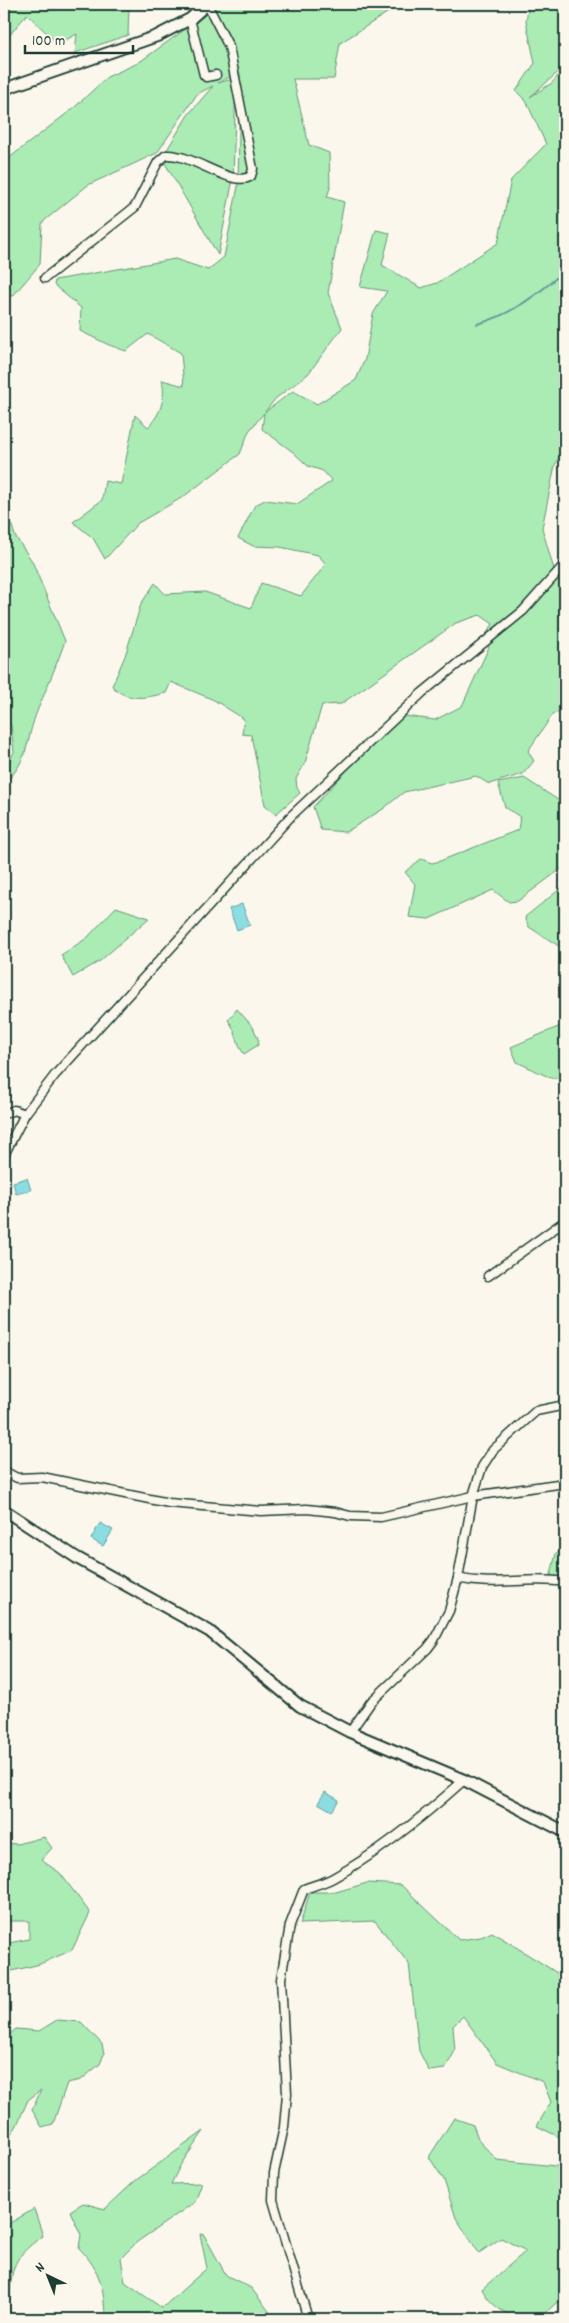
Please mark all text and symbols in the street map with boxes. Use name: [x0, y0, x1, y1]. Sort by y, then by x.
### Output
scale bar: [25, 22, 132, 54]
text: 100 m: [32, 31, 65, 53]
north arrow: [22, 2250, 72, 2300]
text: N: [31, 2258, 50, 2278]

